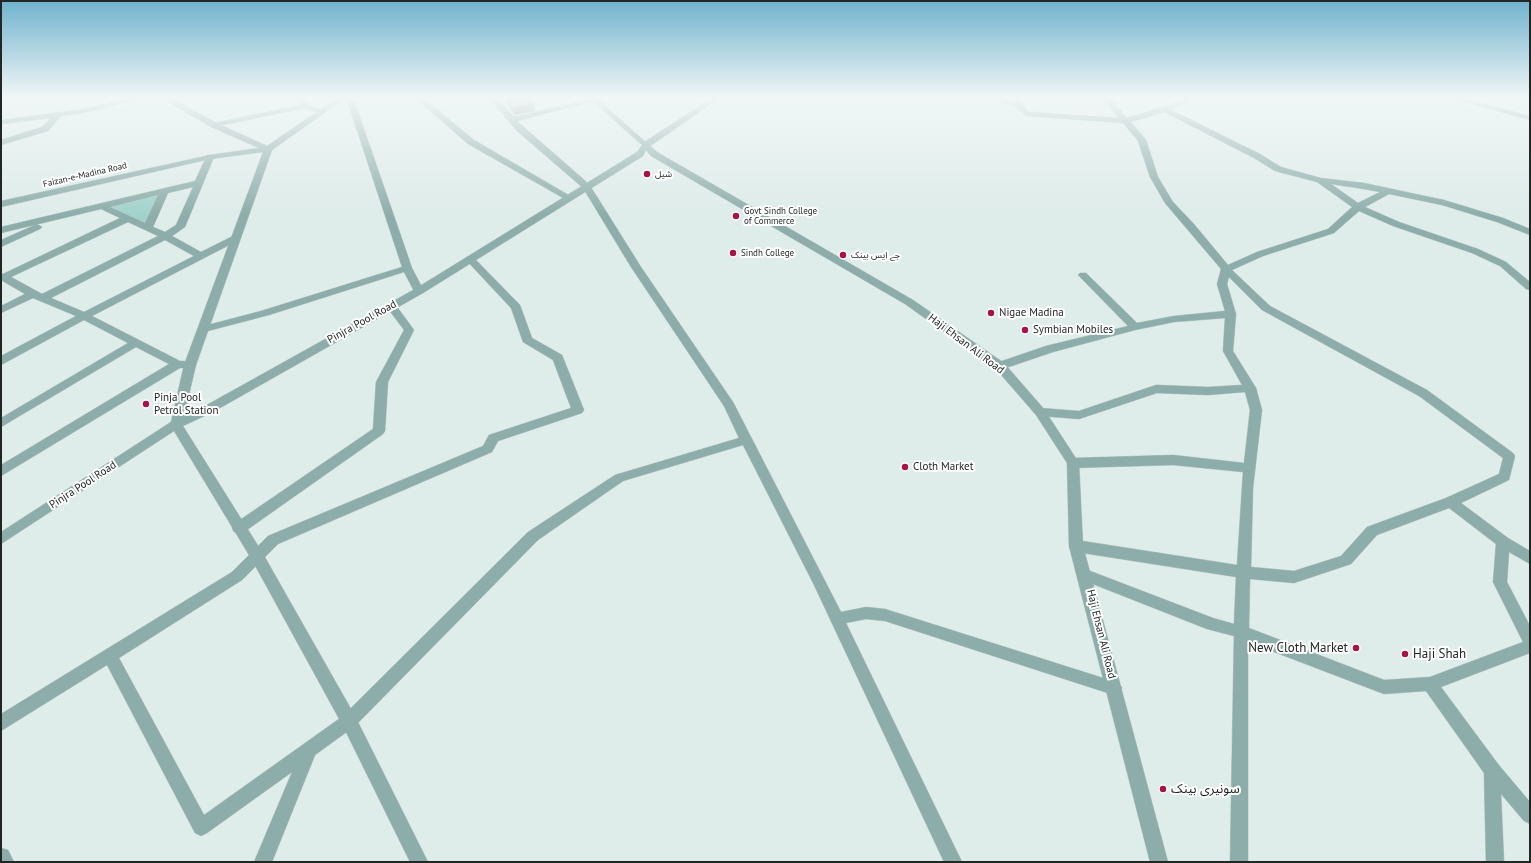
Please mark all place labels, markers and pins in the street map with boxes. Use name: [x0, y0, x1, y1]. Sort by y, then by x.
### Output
marker: شیل: [642, 169, 652, 179]
place label: شیل: [655, 169, 672, 179]
place label: Govt Sindh College of Commerce: [744, 206, 817, 227]
marker: Govt Sindh College of Commerce: [731, 211, 741, 221]
marker: Sindh College: [728, 248, 738, 258]
place label: Sindh College: [741, 248, 794, 258]
marker: جے ایس بینک: [838, 250, 848, 260]
place label: جے ایس بینک: [851, 250, 900, 260]
place label: Nigae Madina: [999, 306, 1064, 320]
marker: Nigae Madina: [986, 308, 996, 318]
place label: Symbian Mobiles: [1033, 323, 1113, 337]
marker: Symbian Mobiles: [1020, 325, 1030, 335]
place label: Pinja Pool Petrol Station: [154, 391, 218, 417]
marker: Pinja Pool Petrol Station: [141, 399, 151, 409]
place label: Cloth Market: [913, 460, 973, 474]
marker: Cloth Market: [900, 462, 910, 472]
place label: New Cloth Market: [1248, 640, 1348, 656]
marker: New Cloth Market: [1351, 643, 1361, 653]
place label: Haji Shah: [1413, 646, 1466, 662]
marker: Haji Shah: [1400, 649, 1410, 659]
place label: سونیری بینک: [1171, 781, 1240, 797]
marker: سونیری بینک: [1158, 784, 1168, 794]

